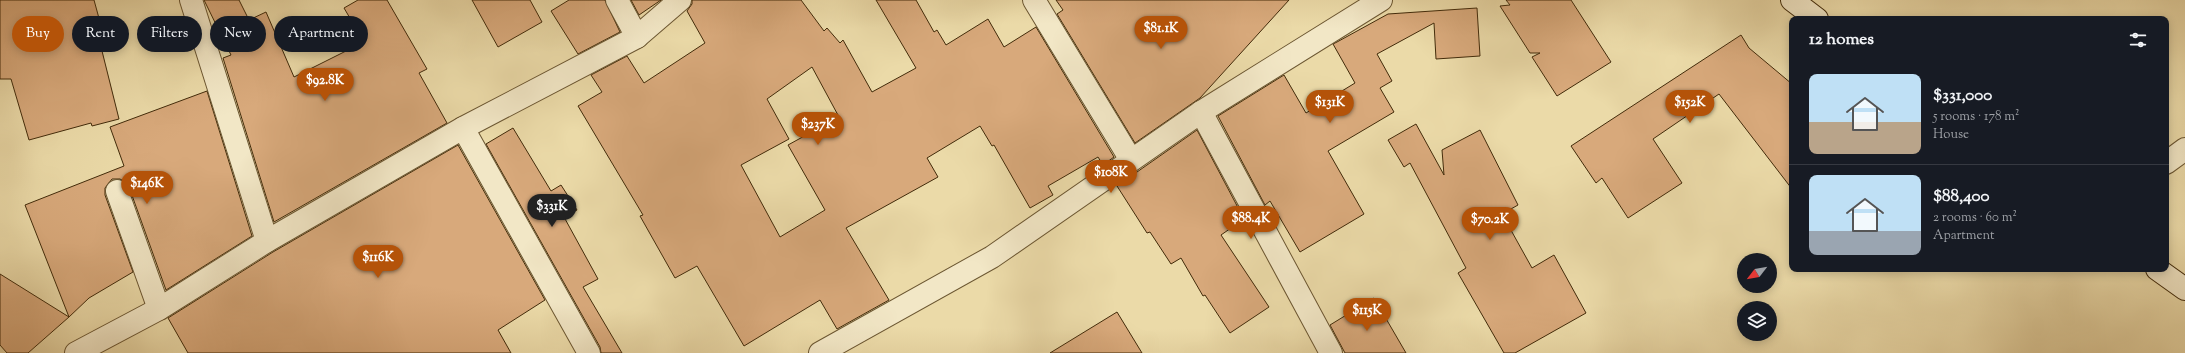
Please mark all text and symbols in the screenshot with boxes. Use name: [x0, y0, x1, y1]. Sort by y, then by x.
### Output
chip: Buy: [12, 16, 64, 52]
chip: Rent: [72, 16, 129, 52]
chip: Filters: [137, 16, 202, 52]
chip: New: [210, 16, 266, 52]
chip: Apartment: [274, 16, 368, 52]
pin: $81.1K: [1128, 16, 1194, 50]
text: $81.1K: [1144, 20, 1178, 38]
text: 12 homes: [1809, 28, 1874, 52]
icon: filters: [2127, 29, 2149, 51]
pin: $92.8K: [292, 68, 358, 102]
text: $92.8K: [306, 72, 344, 90]
text: $331,000: [1933, 84, 1992, 108]
pin: $131K: [1302, 90, 1358, 124]
pin: $152K: [1662, 90, 1718, 124]
icon: home: [1841, 90, 1889, 138]
text: $131K: [1315, 94, 1345, 112]
text: $152K: [1674, 94, 1706, 112]
text: 5 rooms · 178 m²: [1933, 108, 2019, 126]
pin: $237K: [790, 112, 846, 146]
text: $237K: [801, 116, 835, 134]
text: House: [1933, 126, 1969, 144]
pin: $108K: [1083, 160, 1139, 194]
text: $108K: [1094, 164, 1128, 182]
pin: $146K: [119, 171, 175, 205]
text: $146K: [130, 175, 164, 193]
text: $88,400: [1933, 185, 1990, 209]
icon: home: [1841, 191, 1889, 239]
pin: $331K: [524, 194, 580, 228]
text: $331K: [536, 198, 568, 216]
pin: $88.4K: [1218, 206, 1284, 240]
pin: $70.2K: [1457, 207, 1523, 241]
text: 2 rooms · 60 m²: [1933, 209, 2017, 227]
text: $88.4K: [1231, 210, 1271, 228]
text: $70.2K: [1471, 211, 1509, 229]
text: Apartment: [1933, 227, 1994, 245]
pin: $116K: [350, 245, 406, 279]
text: $116K: [362, 249, 394, 267]
north arrow: [1737, 253, 1777, 293]
map controls: [1737, 253, 1777, 341]
pin: $115K: [1339, 298, 1395, 332]
button: layers: [1737, 301, 1777, 341]
text: $115K: [1352, 302, 1382, 320]

